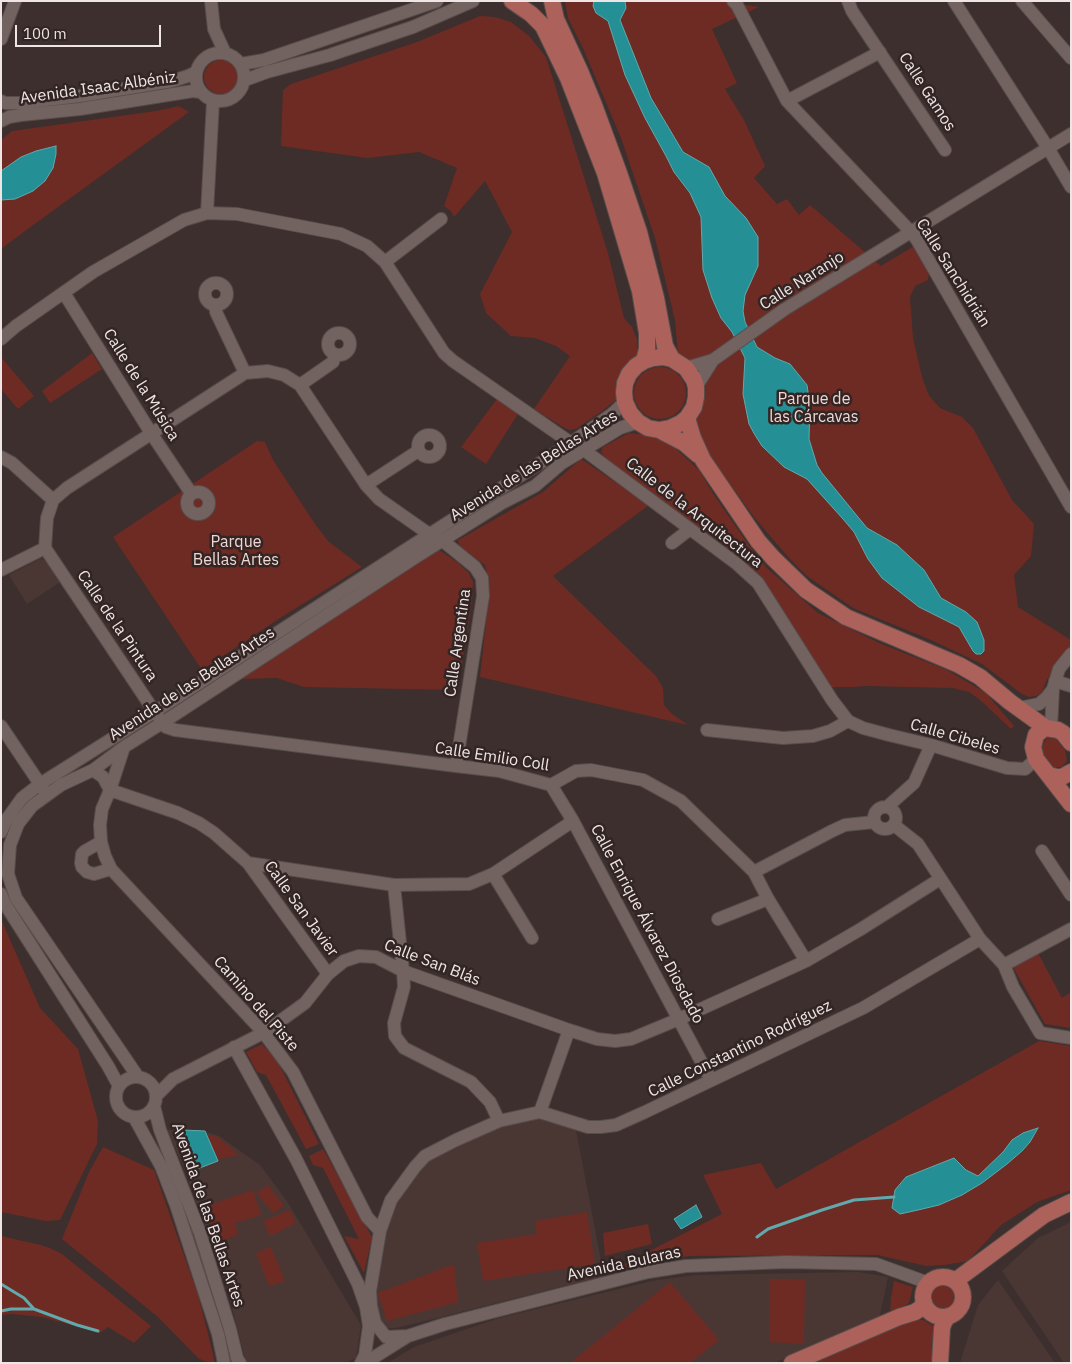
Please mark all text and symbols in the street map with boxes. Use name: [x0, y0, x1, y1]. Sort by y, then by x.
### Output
scale bar: [18, 15, 164, 47]
text: 100 m: [23, 24, 67, 43]
street label: Calle Gamos: [894, 49, 960, 135]
street label: Avenida Isaac Albéniz: [19, 68, 177, 108]
street label: Calle Sanchidrián: [912, 215, 994, 331]
street label: Calle Naranjo: [756, 247, 848, 315]
street label: Calle de la Música: [99, 325, 183, 445]
park label: Parque de las Cárcavas: [769, 389, 859, 427]
street label: Avenida de las Bellas Artes: [447, 407, 621, 525]
street label: Calle de la Arquitectura: [622, 454, 766, 572]
park label: Parque Bellas Artes: [193, 532, 279, 570]
street label: Calle de la Pintura: [73, 567, 161, 685]
street label: Calle Argentina: [441, 588, 475, 698]
street label: Avenida de las Bellas Artes: [106, 623, 278, 745]
street label: Calle Cibeles: [908, 715, 1002, 759]
street label: Calle Emilio Coll: [433, 738, 551, 776]
street label: Calle Enrique Álvarez Diosdado: [586, 821, 708, 1027]
street label: Calle San Javier: [260, 857, 342, 961]
street label: Calle San Blás: [381, 936, 483, 990]
street label: Camino del Piste: [209, 952, 303, 1056]
street label: Calle Constantino Rodríguez: [645, 996, 835, 1102]
street label: Avenida de las Bellas Artes: [167, 1120, 249, 1310]
street label: Avenida Bularas: [565, 1243, 683, 1285]

